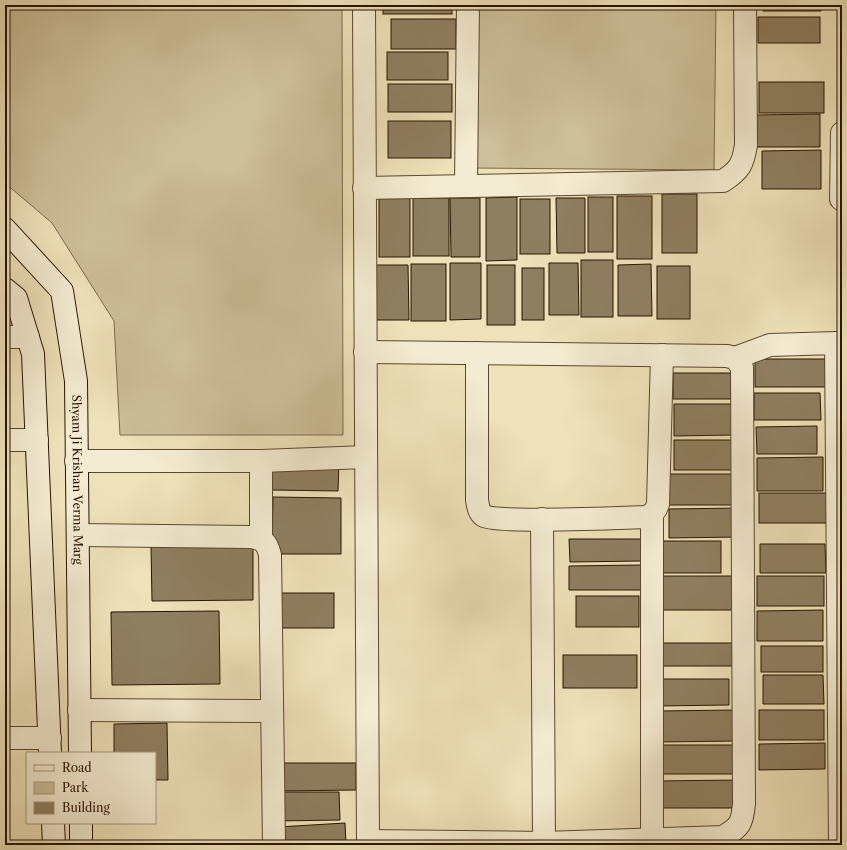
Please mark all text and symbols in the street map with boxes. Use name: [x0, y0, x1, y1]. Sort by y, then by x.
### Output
street label: Shyam Ji Krishan Verma Marg: [69, 395, 86, 565]
legend: [26, 752, 156, 824]
text: Road: [62, 760, 92, 775]
text: Park: [62, 780, 89, 795]
text: Building: [62, 800, 110, 815]

